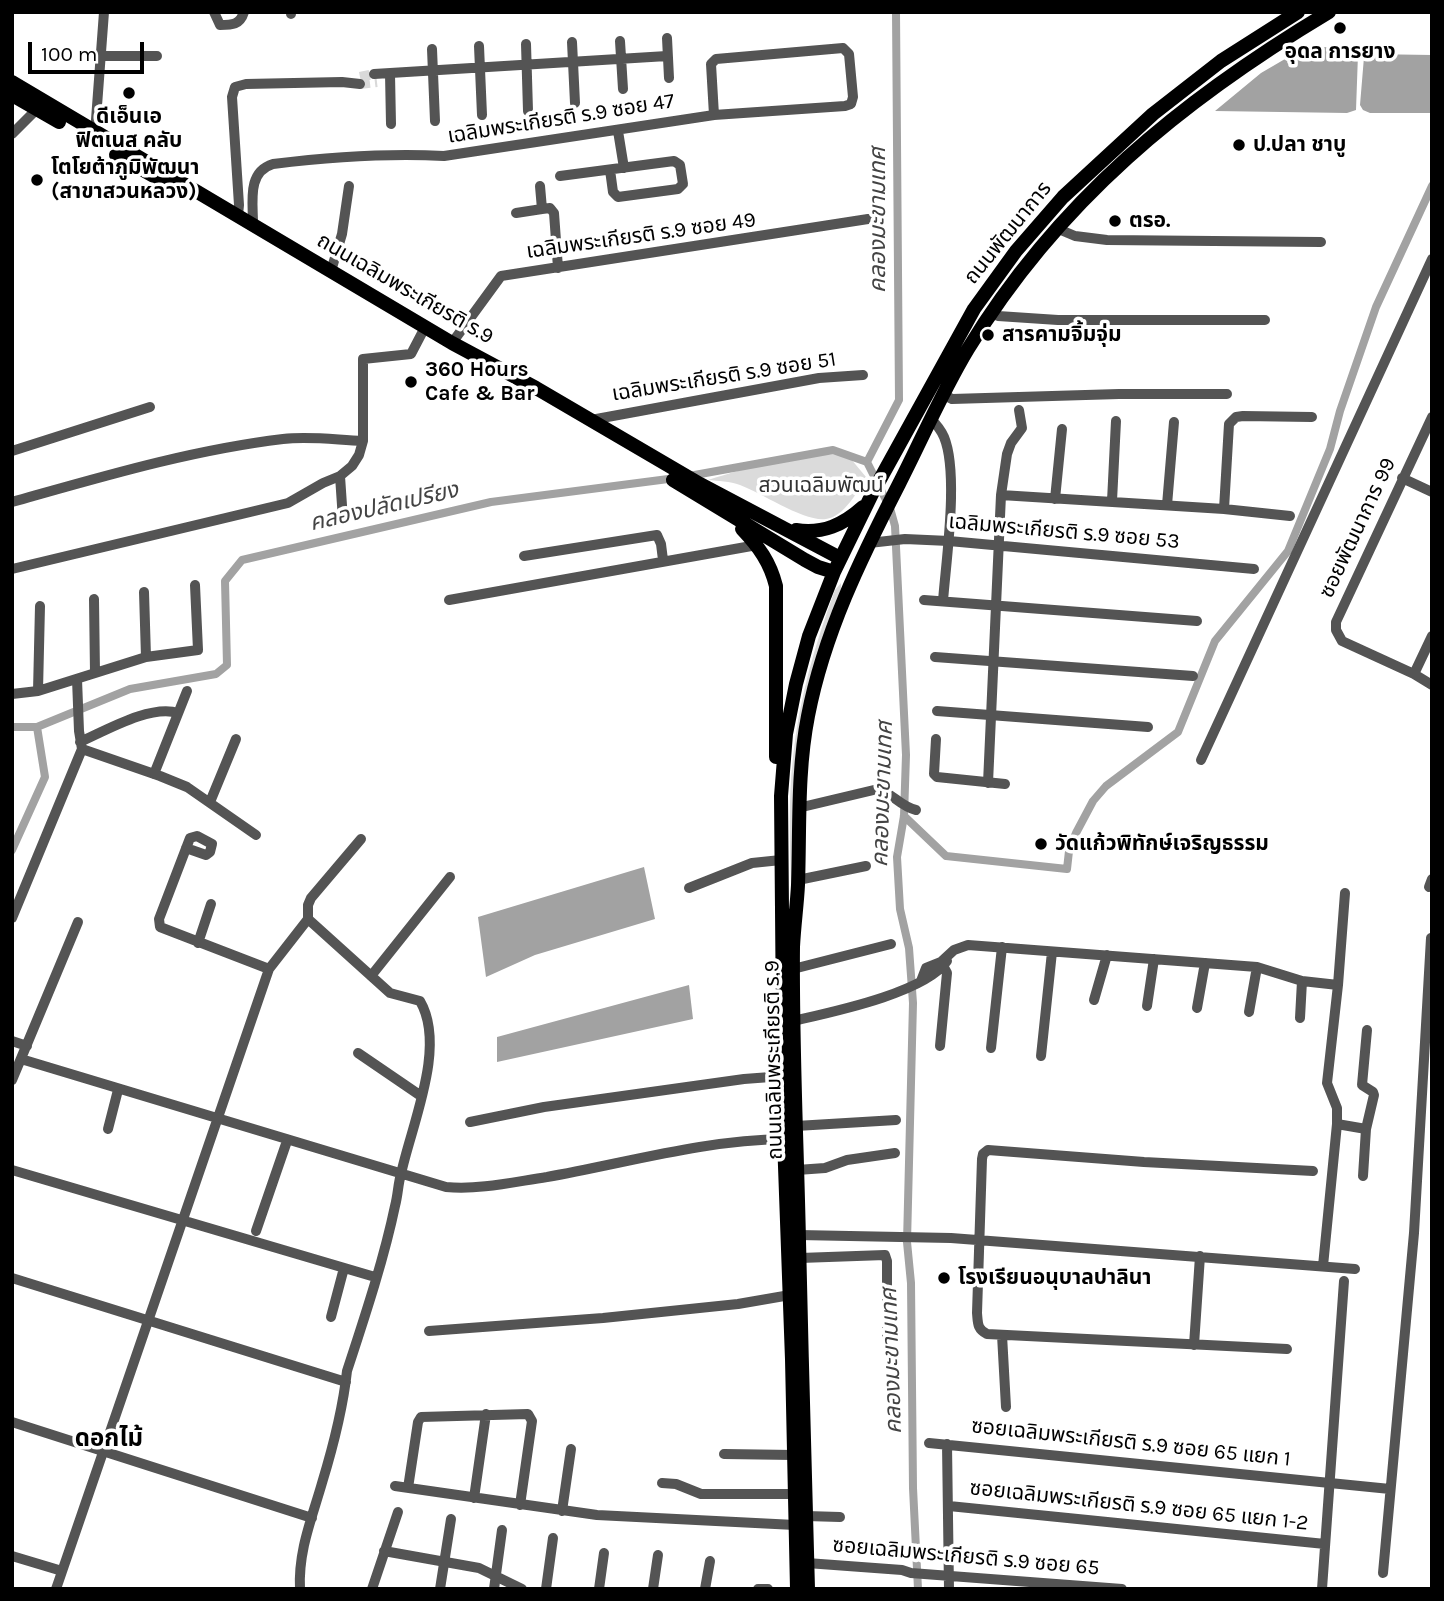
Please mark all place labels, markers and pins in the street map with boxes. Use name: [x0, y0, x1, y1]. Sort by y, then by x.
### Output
marker: อุดล การยาง: [1332, 20, 1348, 36]
place label: อุดล การยาง: [1285, 39, 1395, 65]
marker: ดีเอ็นเอ ฟิตเนส คลับ: [121, 85, 137, 101]
place label: ดีเอ็นเอ ฟิตเนส คลับ: [76, 104, 182, 154]
place label: ป.ปลา ชาบู: [1253, 132, 1346, 158]
marker: ป.ปลา ชาบู: [1231, 137, 1247, 153]
place label: โตโยต้าภูมิพัฒนา (สาขาสวนหลวง): [51, 155, 199, 205]
marker: โตโยต้าภูมิพัฒนา (สาขาสวนหลวง): [29, 172, 45, 188]
place label: ตรอ.: [1129, 208, 1171, 234]
marker: ตรอ.: [1107, 213, 1123, 229]
place label: สารคามจิ้มจุ่ม: [1002, 322, 1122, 348]
marker: สารคามจิ้มจุ่ม: [980, 327, 996, 343]
place label: 360 Hours Cafe & Bar: [425, 357, 534, 407]
marker: 360 Hours Cafe & Bar: [403, 374, 419, 390]
place label: วัดแก้วพิทักษ์เจริญธรรม: [1055, 831, 1269, 857]
marker: วัดแก้วพิทักษ์เจริญธรรม: [1033, 836, 1049, 852]
place label: โรงเรียนอนุบาลปาลินา: [958, 1265, 1151, 1291]
marker: โรงเรียนอนุบาลปาลินา: [936, 1270, 952, 1286]

